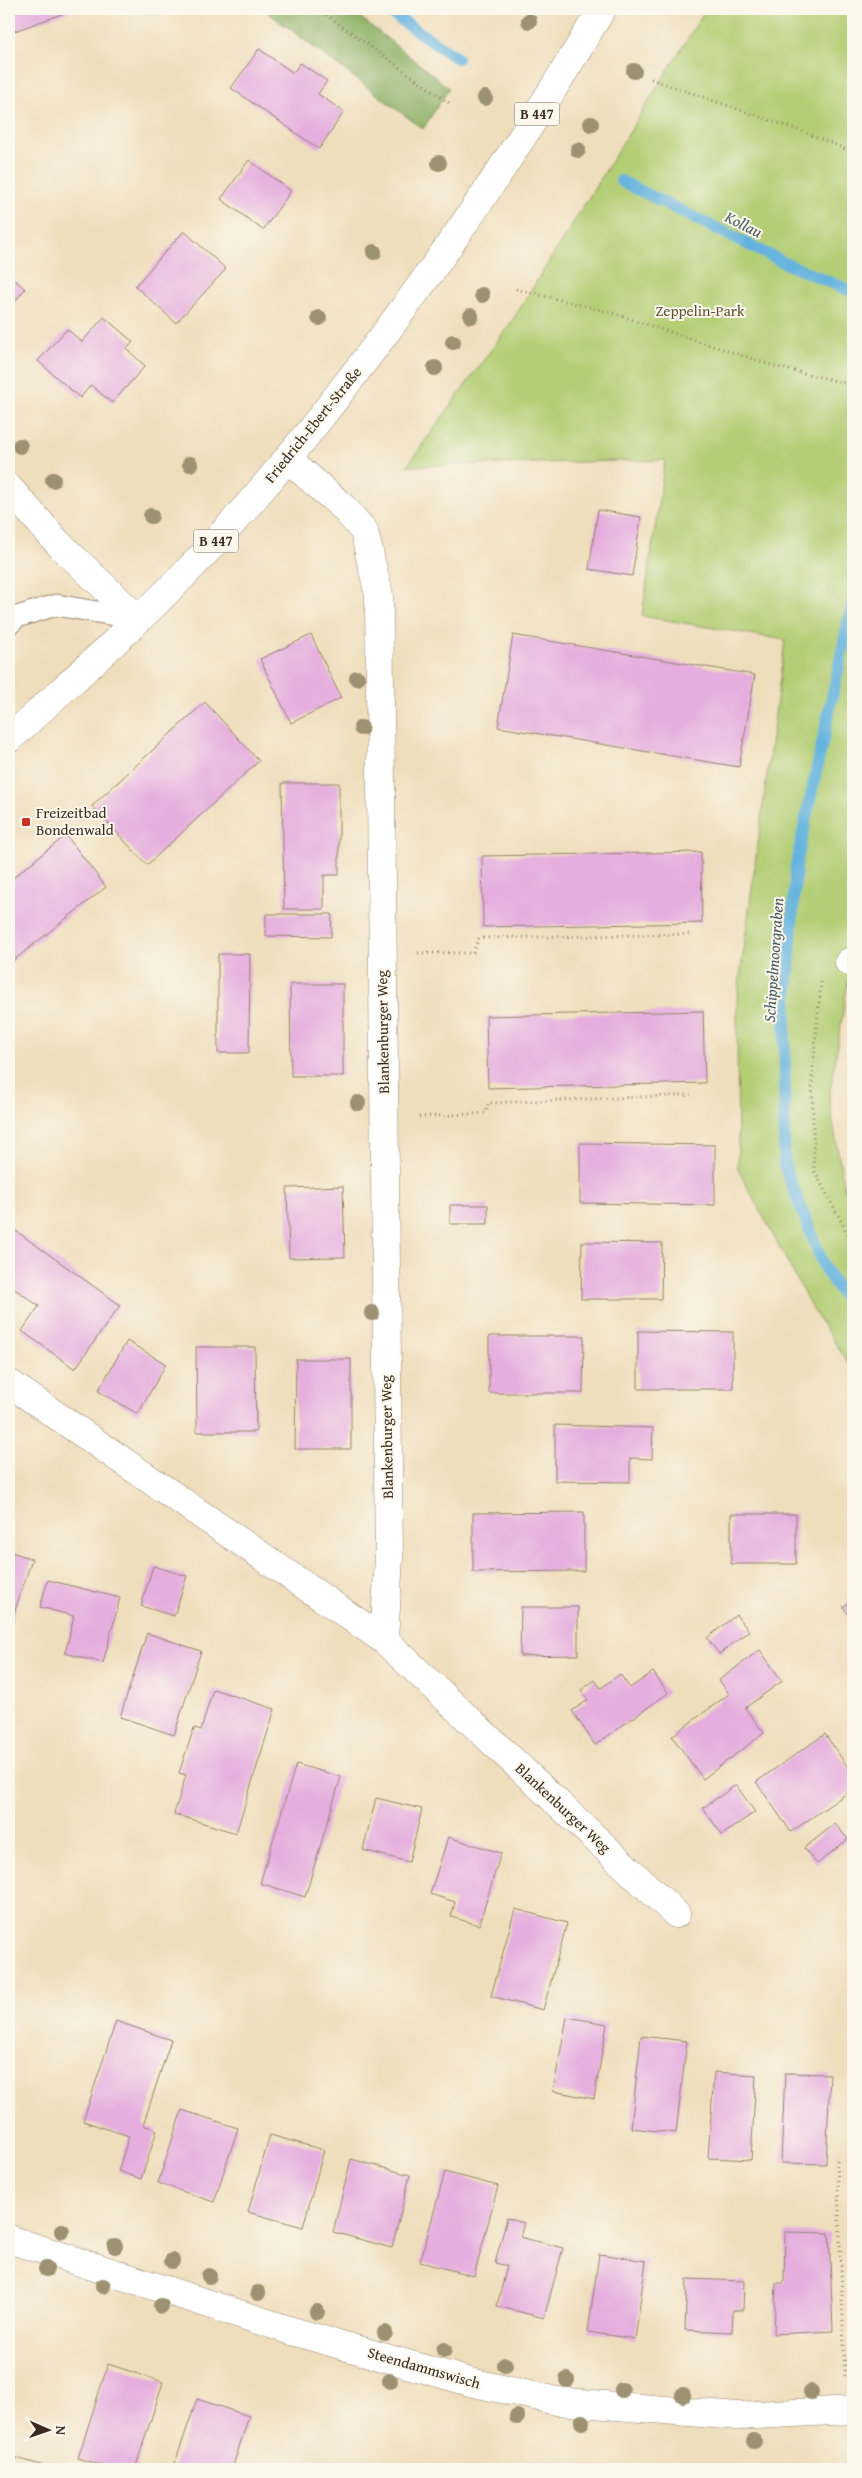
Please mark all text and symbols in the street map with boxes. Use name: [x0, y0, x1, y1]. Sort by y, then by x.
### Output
road number: B 447: [514, 102, 560, 126]
water label: Kollau: [720, 204, 767, 244]
park label: Zeppelin-Park: [655, 300, 745, 321]
street label: Friedrich-Ebert-Straße: [259, 362, 366, 487]
road number: B 447: [194, 530, 238, 552]
place label: Freizeitbad Bondenwald: [36, 802, 114, 840]
marker: Freizeitbad Bondenwald: [20, 816, 32, 828]
water label: Schippelmoorgraben: [757, 897, 789, 1023]
street label: Blankenburger Weg: [371, 969, 394, 1094]
street label: Blankenburger Weg: [375, 1374, 398, 1499]
street label: Blankenburger Weg: [511, 1758, 616, 1858]
street label: Steendammswisch: [365, 2341, 483, 2394]
north arrow: [22, 2406, 72, 2456]
text: N: [51, 2425, 71, 2436]

